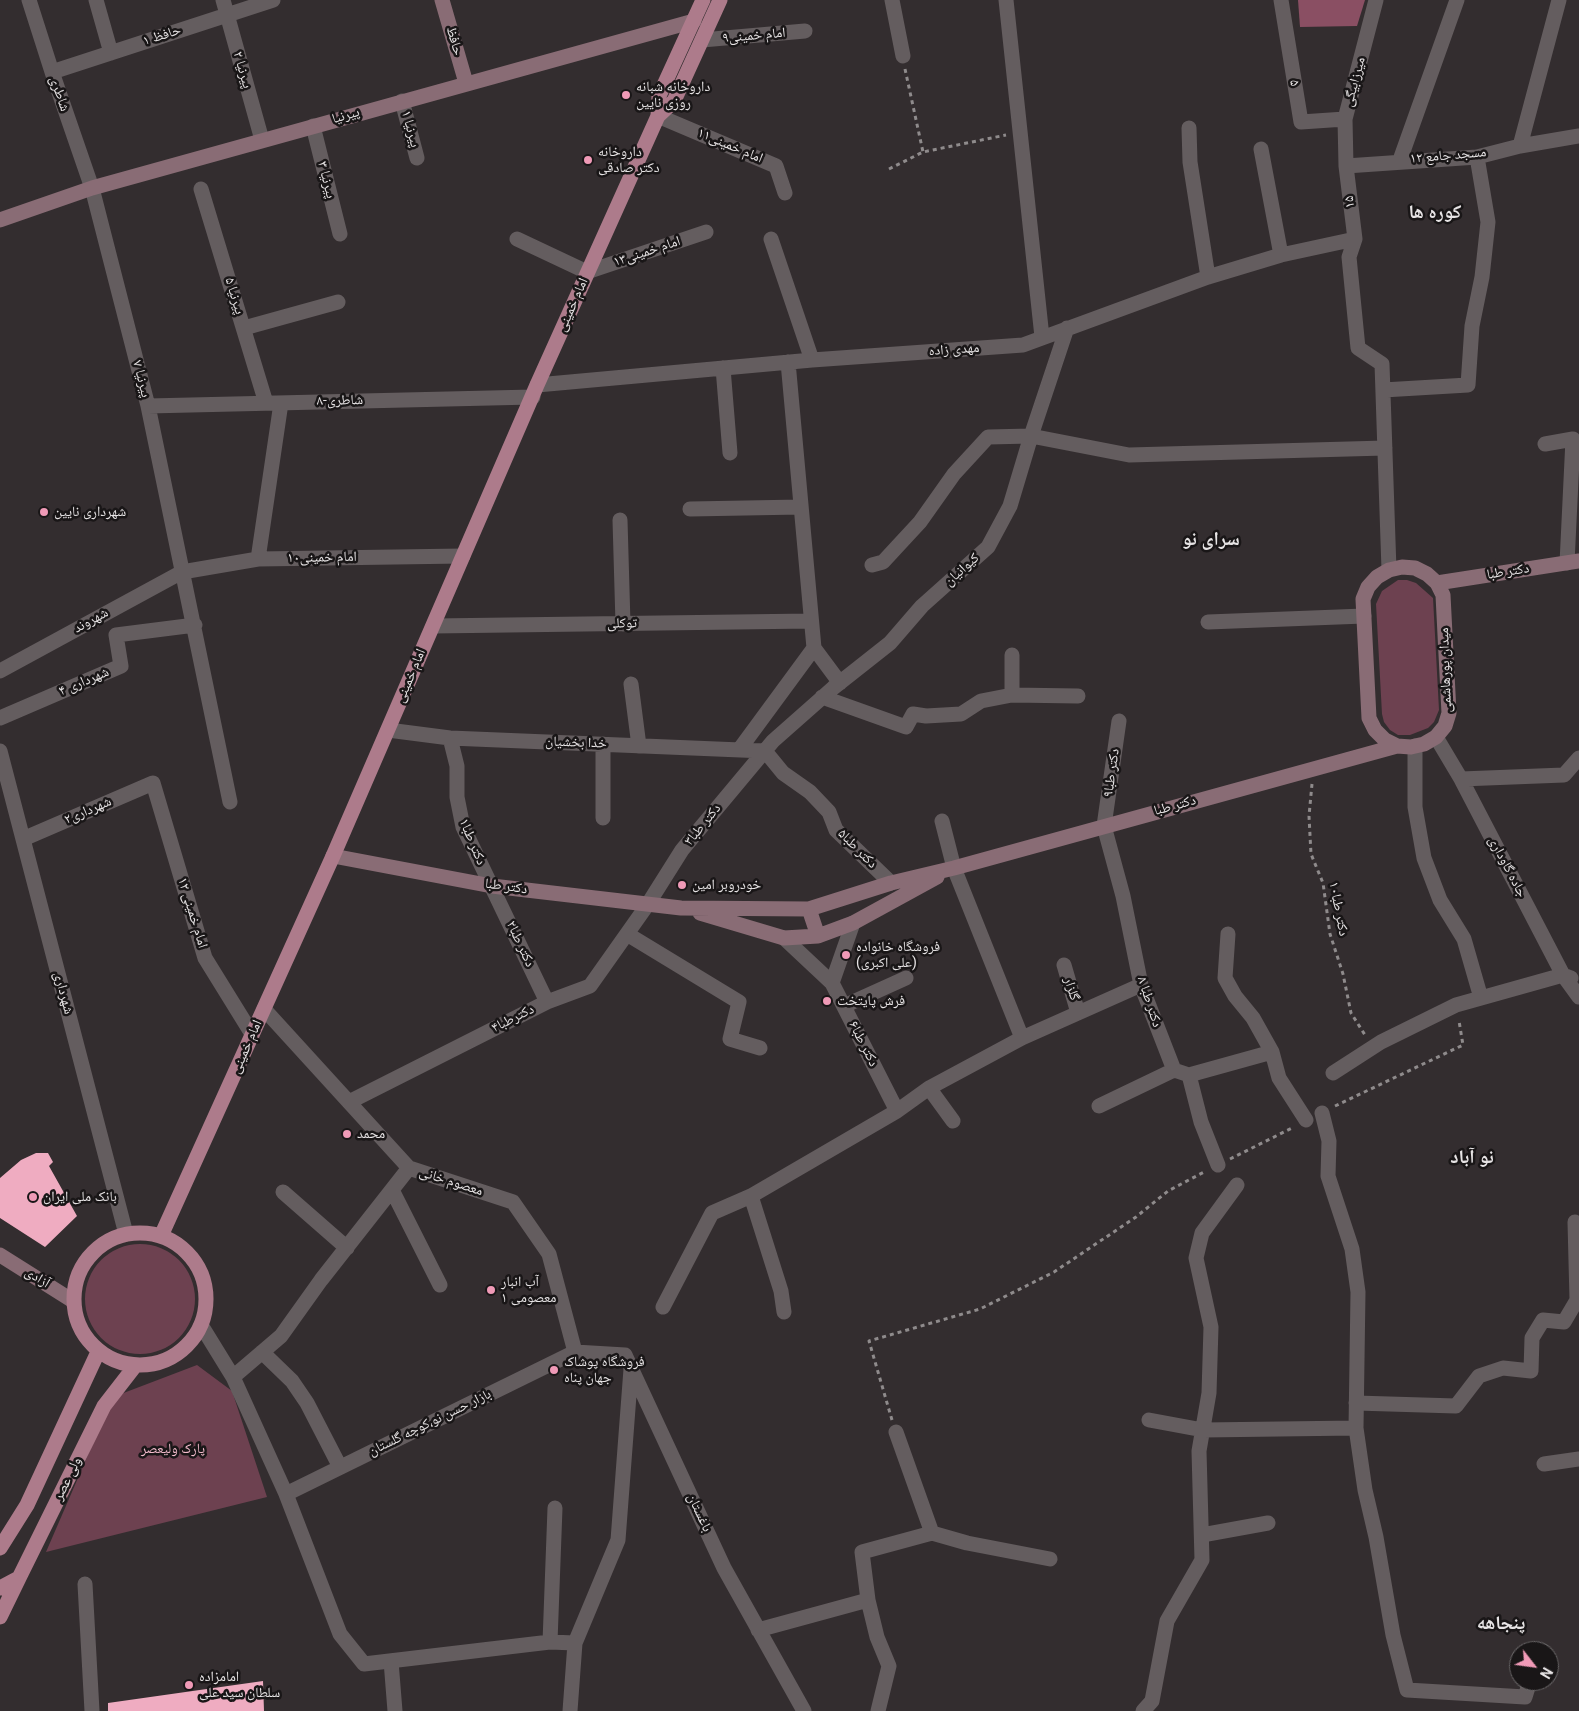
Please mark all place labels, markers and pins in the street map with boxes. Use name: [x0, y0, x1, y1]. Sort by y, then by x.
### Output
place label: داروخانه شبانه روزی نایین: [636, 79, 710, 111]
marker: داروخانه شبانه روزی نایین: [620, 89, 632, 101]
place label: داروخانه دکتر صادقی: [598, 144, 660, 176]
marker: داروخانه دکتر صادقی: [582, 154, 594, 166]
place label: شهرداری نایین: [54, 504, 126, 520]
marker: شهرداری نایین: [38, 506, 50, 518]
place label: خودروبر امین: [692, 877, 761, 893]
marker: خودروبر امین: [676, 879, 688, 891]
place label: فروشگاه خانواده (علی اکبری): [856, 939, 940, 972]
marker: فروشگاه خانواده (علی اکبری): [840, 949, 852, 961]
place label: فرش پایتخت: [837, 993, 905, 1009]
marker: فرش پایتخت: [821, 995, 833, 1007]
place label: محمد: [357, 1126, 385, 1142]
marker: محمد: [341, 1128, 353, 1140]
place label: بانک ملی ایران: [43, 1189, 117, 1205]
marker: بانک ملی ایران: [27, 1191, 39, 1203]
place label: آب انبار معصومی ۱: [501, 1274, 556, 1306]
marker: آب انبار معصومی ۱: [485, 1284, 497, 1296]
place label: فروشگاه پوشاک جهان پناه: [564, 1354, 645, 1386]
marker: فروشگاه پوشاک جهان پناه: [548, 1364, 560, 1376]
place label: امامزاده سلطان سید علی: [199, 1669, 280, 1701]
marker: امامزاده سلطان سید علی: [183, 1679, 195, 1691]

